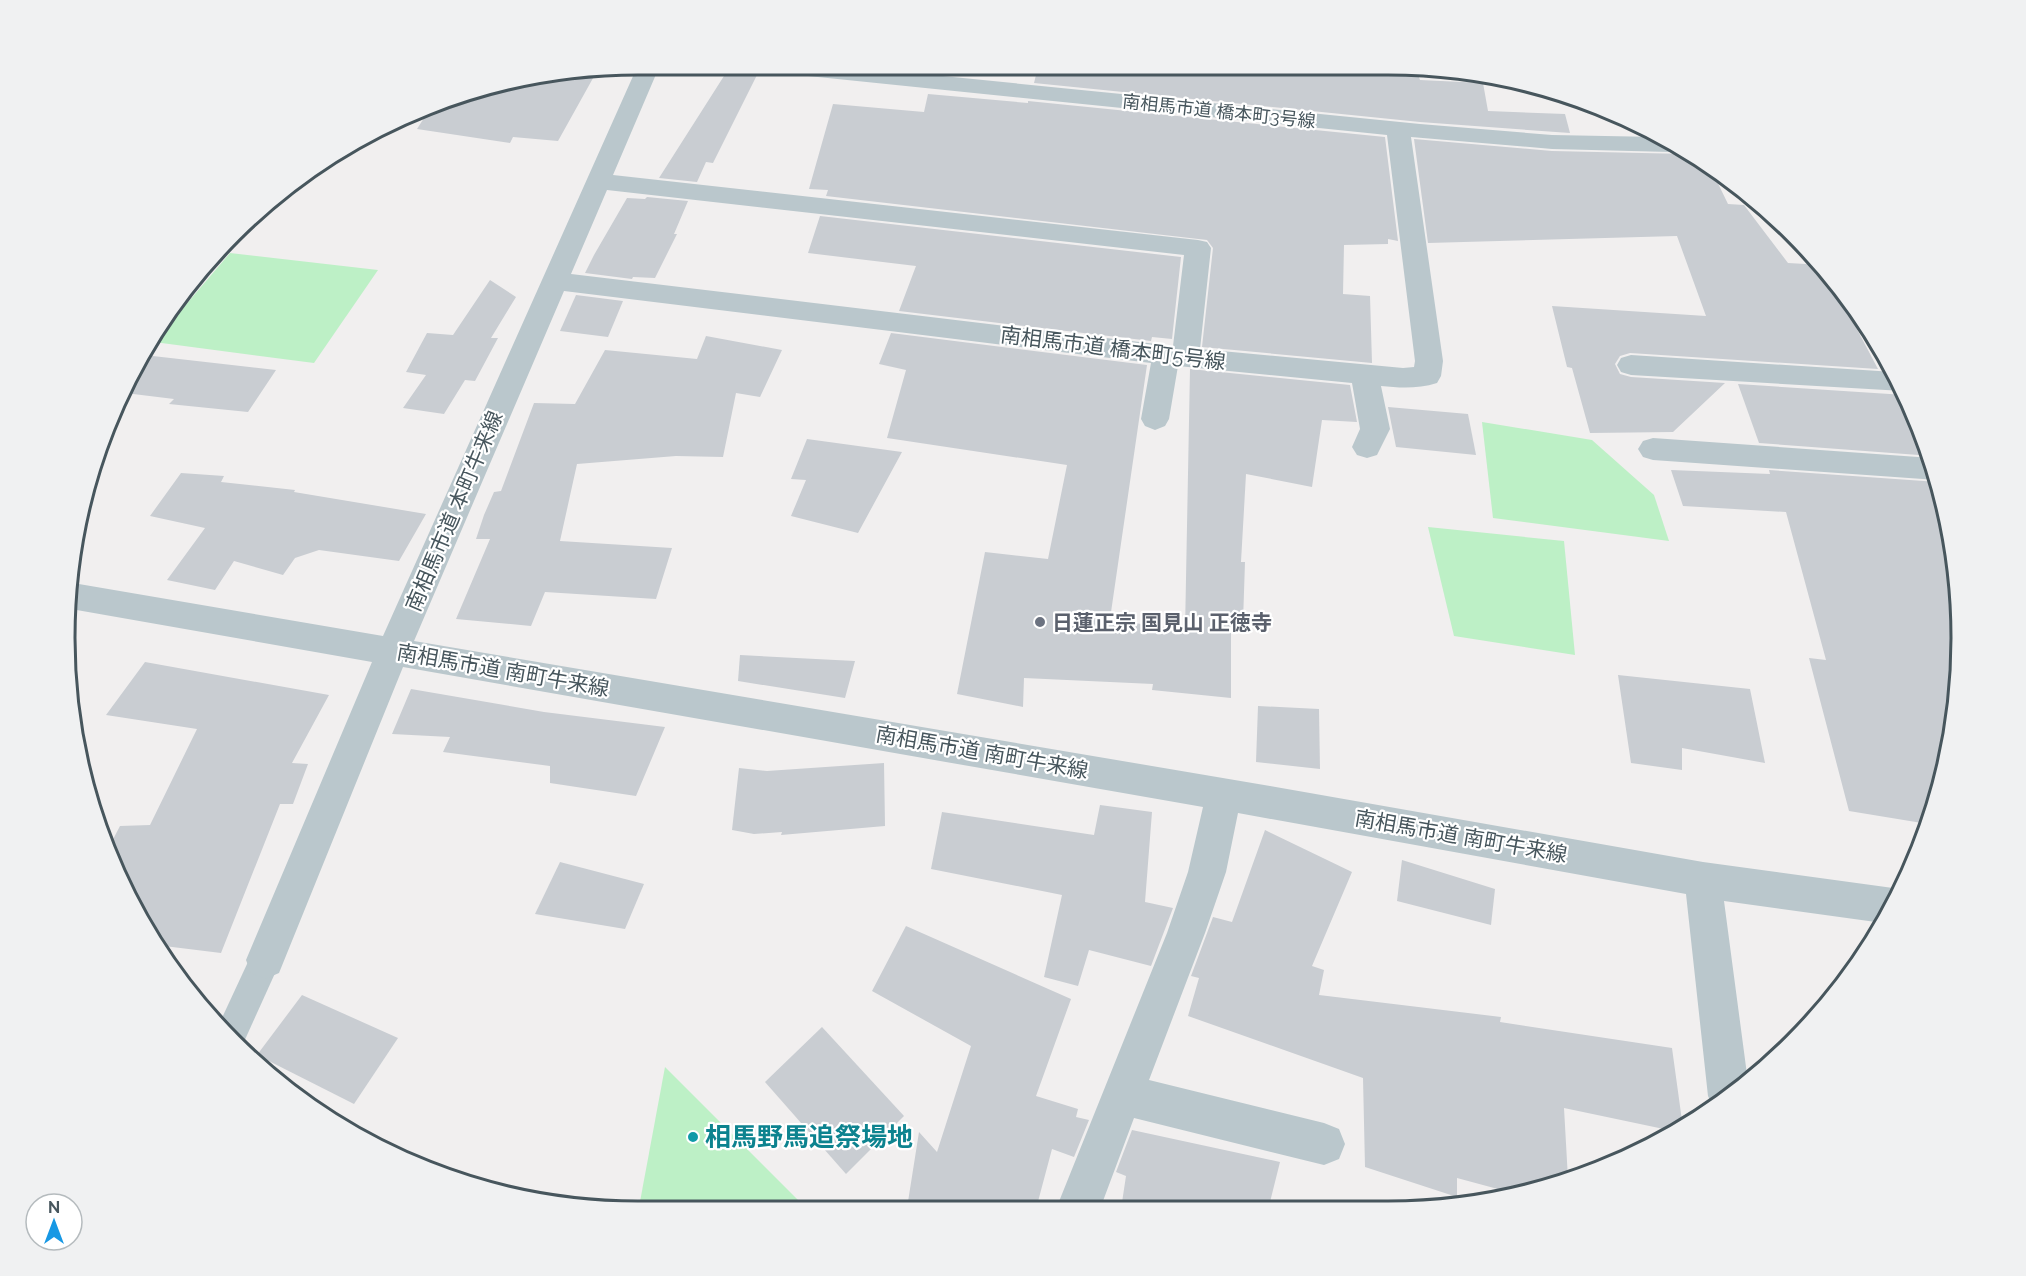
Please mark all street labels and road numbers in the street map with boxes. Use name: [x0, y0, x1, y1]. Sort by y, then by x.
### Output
street label: 南相馬市道 橋本町3号線: [1121, 90, 1317, 132]
street label: 南相馬市道 橋本町5号線: [999, 322, 1227, 374]
street label: 南相馬市道 本町牛来線: [400, 407, 508, 615]
street label: 南相馬市道 南町牛来線: [395, 639, 611, 701]
street label: 南相馬市道 南町牛来線: [874, 721, 1090, 783]
street label: 南相馬市道 南町牛来線: [1353, 805, 1569, 867]

